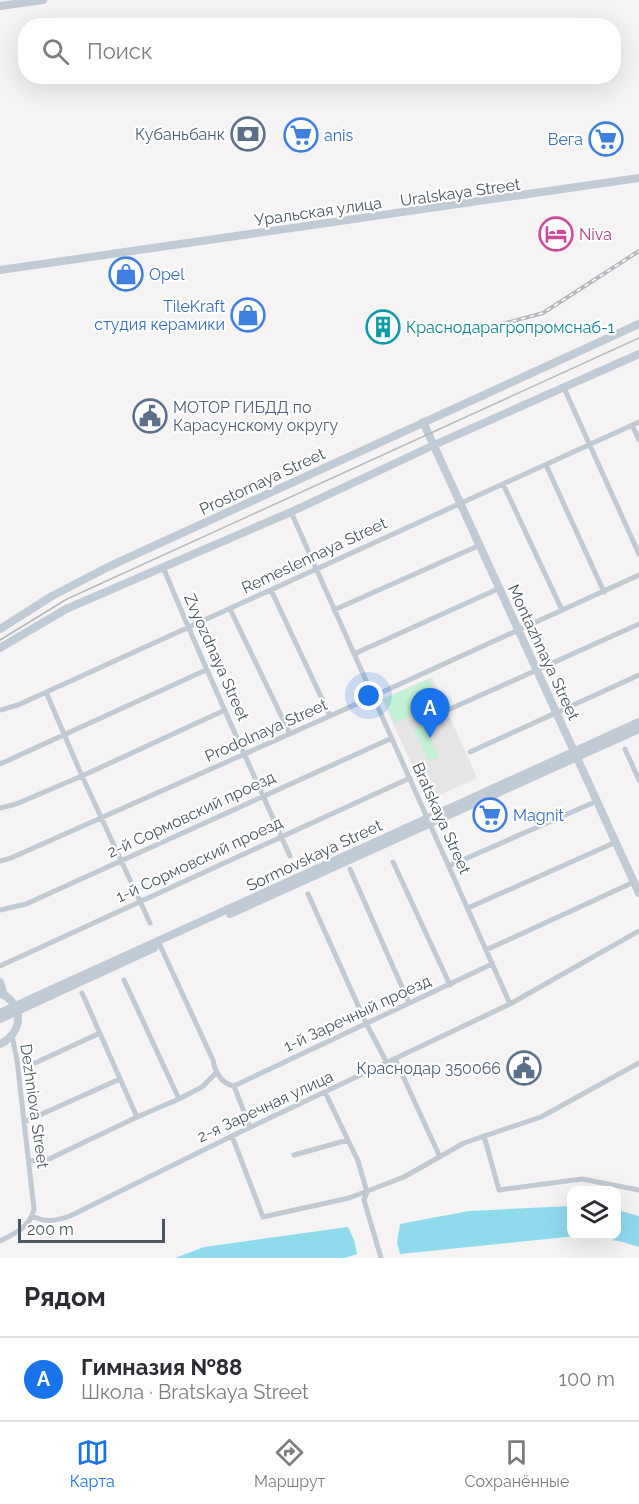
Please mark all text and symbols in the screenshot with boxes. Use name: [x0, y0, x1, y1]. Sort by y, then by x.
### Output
search box: [18, 18, 621, 84]
icon: search: [39, 35, 72, 68]
text: Поиск: [87, 38, 152, 64]
bank icon: Кубаньбанк: [230, 116, 266, 152]
supermarket icon: anis: [283, 117, 319, 153]
supermarket icon: Вега: [588, 121, 624, 157]
place label: Кубаньбанк: [135, 125, 225, 144]
place label: anis: [324, 126, 354, 145]
place label: Вега: [548, 130, 583, 149]
street label: Uralskaya Street: [399, 175, 522, 210]
street label: Уральская улица: [253, 193, 383, 230]
hotel icon: Niva: [538, 216, 574, 252]
place label: Niva: [579, 225, 612, 244]
shop icon: Opel: [108, 256, 144, 292]
place label: Opel: [149, 265, 185, 284]
place label: TileKraft студия керамики: [94, 297, 226, 334]
shop icon: TileKraft студия керамики: [230, 297, 266, 333]
building icon: Краснодарагропромснаб-1: [365, 309, 401, 345]
place label: Краснодарагропромснаб-1: [406, 318, 615, 337]
public building icon: МОТОР ГИБДД по Карасунскому округу: [132, 398, 168, 434]
place label: МОТОР ГИБДД по Карасунскому округу: [173, 398, 338, 435]
street label: Prostornaya Street: [196, 444, 329, 519]
street label: Remeslennaya Street: [239, 513, 390, 597]
street label: Montazhnaya Street: [504, 581, 584, 724]
street label: Zvyozdnaya Street: [180, 591, 253, 724]
your location: [354, 681, 383, 710]
pin: A: [410, 688, 450, 738]
street label: Prodolnaya Street: [202, 695, 331, 766]
street label: Bratskaya Street: [408, 759, 475, 878]
street label: 2-й Сормовский проезд: [104, 767, 278, 862]
supermarket icon: Magnit: [472, 797, 508, 833]
place label: Magnit: [513, 806, 564, 825]
street label: 1-й Сормовский проезд: [113, 813, 285, 906]
street label: Sormovskaya Street: [243, 815, 386, 895]
street label: 1-й Заречный проезд: [281, 971, 434, 1056]
street label: Dezhniova Street: [16, 1043, 53, 1170]
public building icon: Краснодар 350066: [506, 1050, 542, 1086]
place label: Краснодар 350066: [357, 1059, 501, 1078]
street label: 2-я Заречная улица: [194, 1067, 336, 1146]
map controls: [567, 1186, 621, 1240]
button: layers: [567, 1186, 621, 1240]
scale bar: [18, 1216, 165, 1244]
text: 200 m: [27, 1220, 74, 1239]
text: Рядом: [24, 1282, 106, 1312]
text: Гимназия №88: [81, 1354, 242, 1380]
text: A: [37, 1367, 50, 1391]
text: 100 m: [558, 1367, 615, 1391]
text: Школа · Bratskaya Street: [81, 1380, 309, 1404]
tab: Карта: [70, 1436, 115, 1491]
tab: Маршрут: [254, 1436, 325, 1491]
tab: Сохранённые: [465, 1436, 569, 1491]

